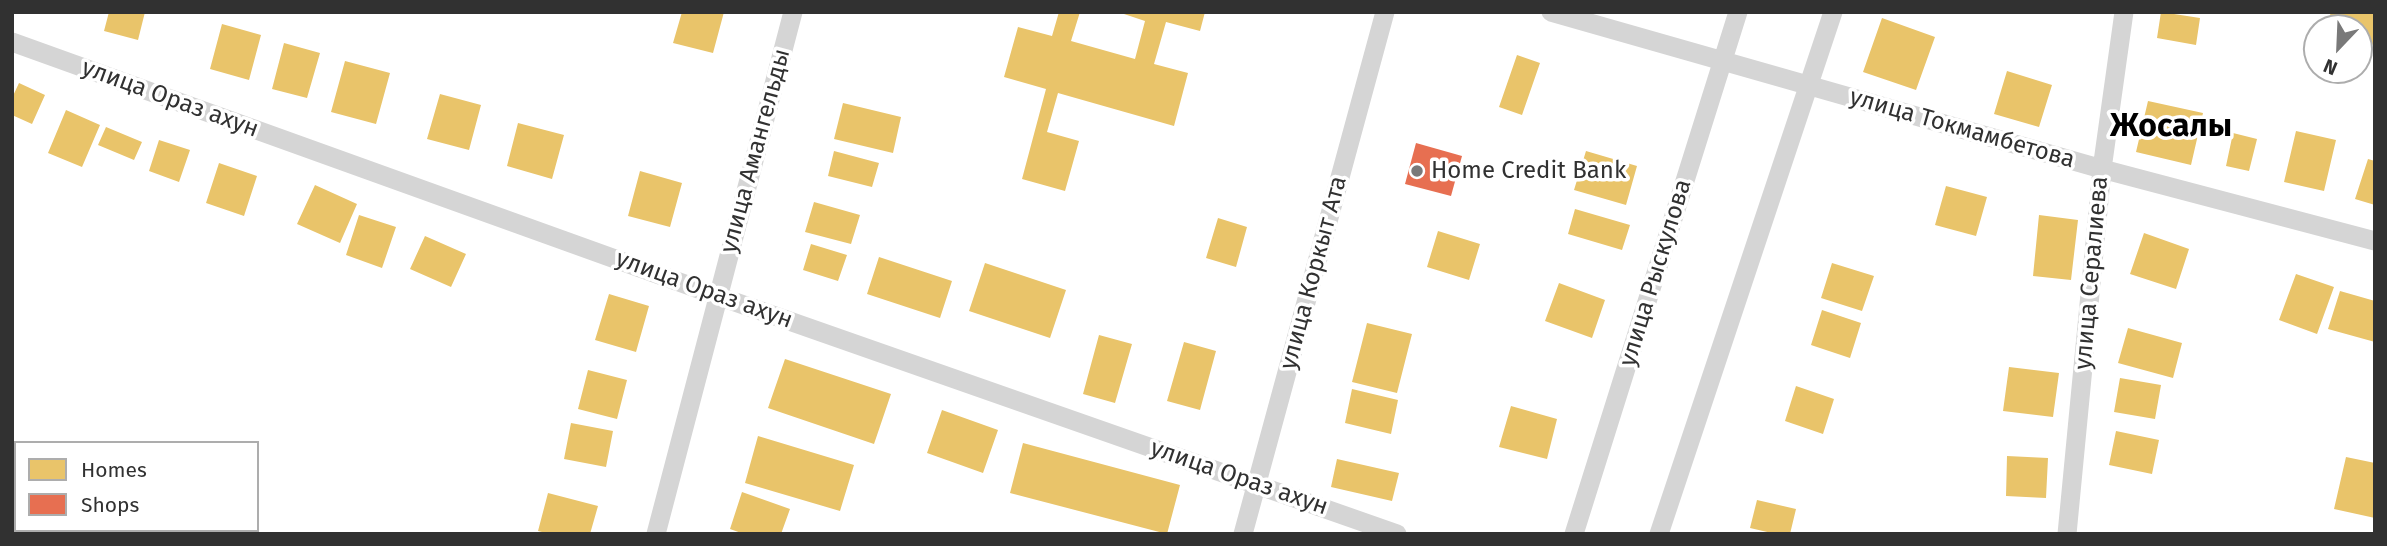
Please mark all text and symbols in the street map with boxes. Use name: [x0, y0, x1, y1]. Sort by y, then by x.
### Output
north arrow: [2303, 14, 2373, 84]
street label: улица Амангельды: [715, 46, 797, 256]
street label: улица Ораз ахун: [78, 54, 262, 144]
text: N: [2320, 54, 2341, 80]
street label: улица Токмамбетова: [1846, 83, 2078, 175]
district label: Жосалы: [2110, 108, 2232, 146]
place label: Home Credit Bank: [1431, 157, 1626, 185]
marker: Home Credit Bank: [1409, 163, 1425, 179]
street label: улица Коркыт Ата: [1274, 173, 1354, 373]
street label: улица Сералиева: [2069, 175, 2115, 371]
street label: улица Рыскулова: [1614, 176, 1698, 370]
street label: улица Ораз ахун: [612, 245, 796, 335]
street label: улица Ораз ахун: [1146, 434, 1332, 522]
legend: [14, 441, 259, 532]
text: Homes: [81, 457, 147, 483]
text: Shops: [81, 492, 139, 518]

